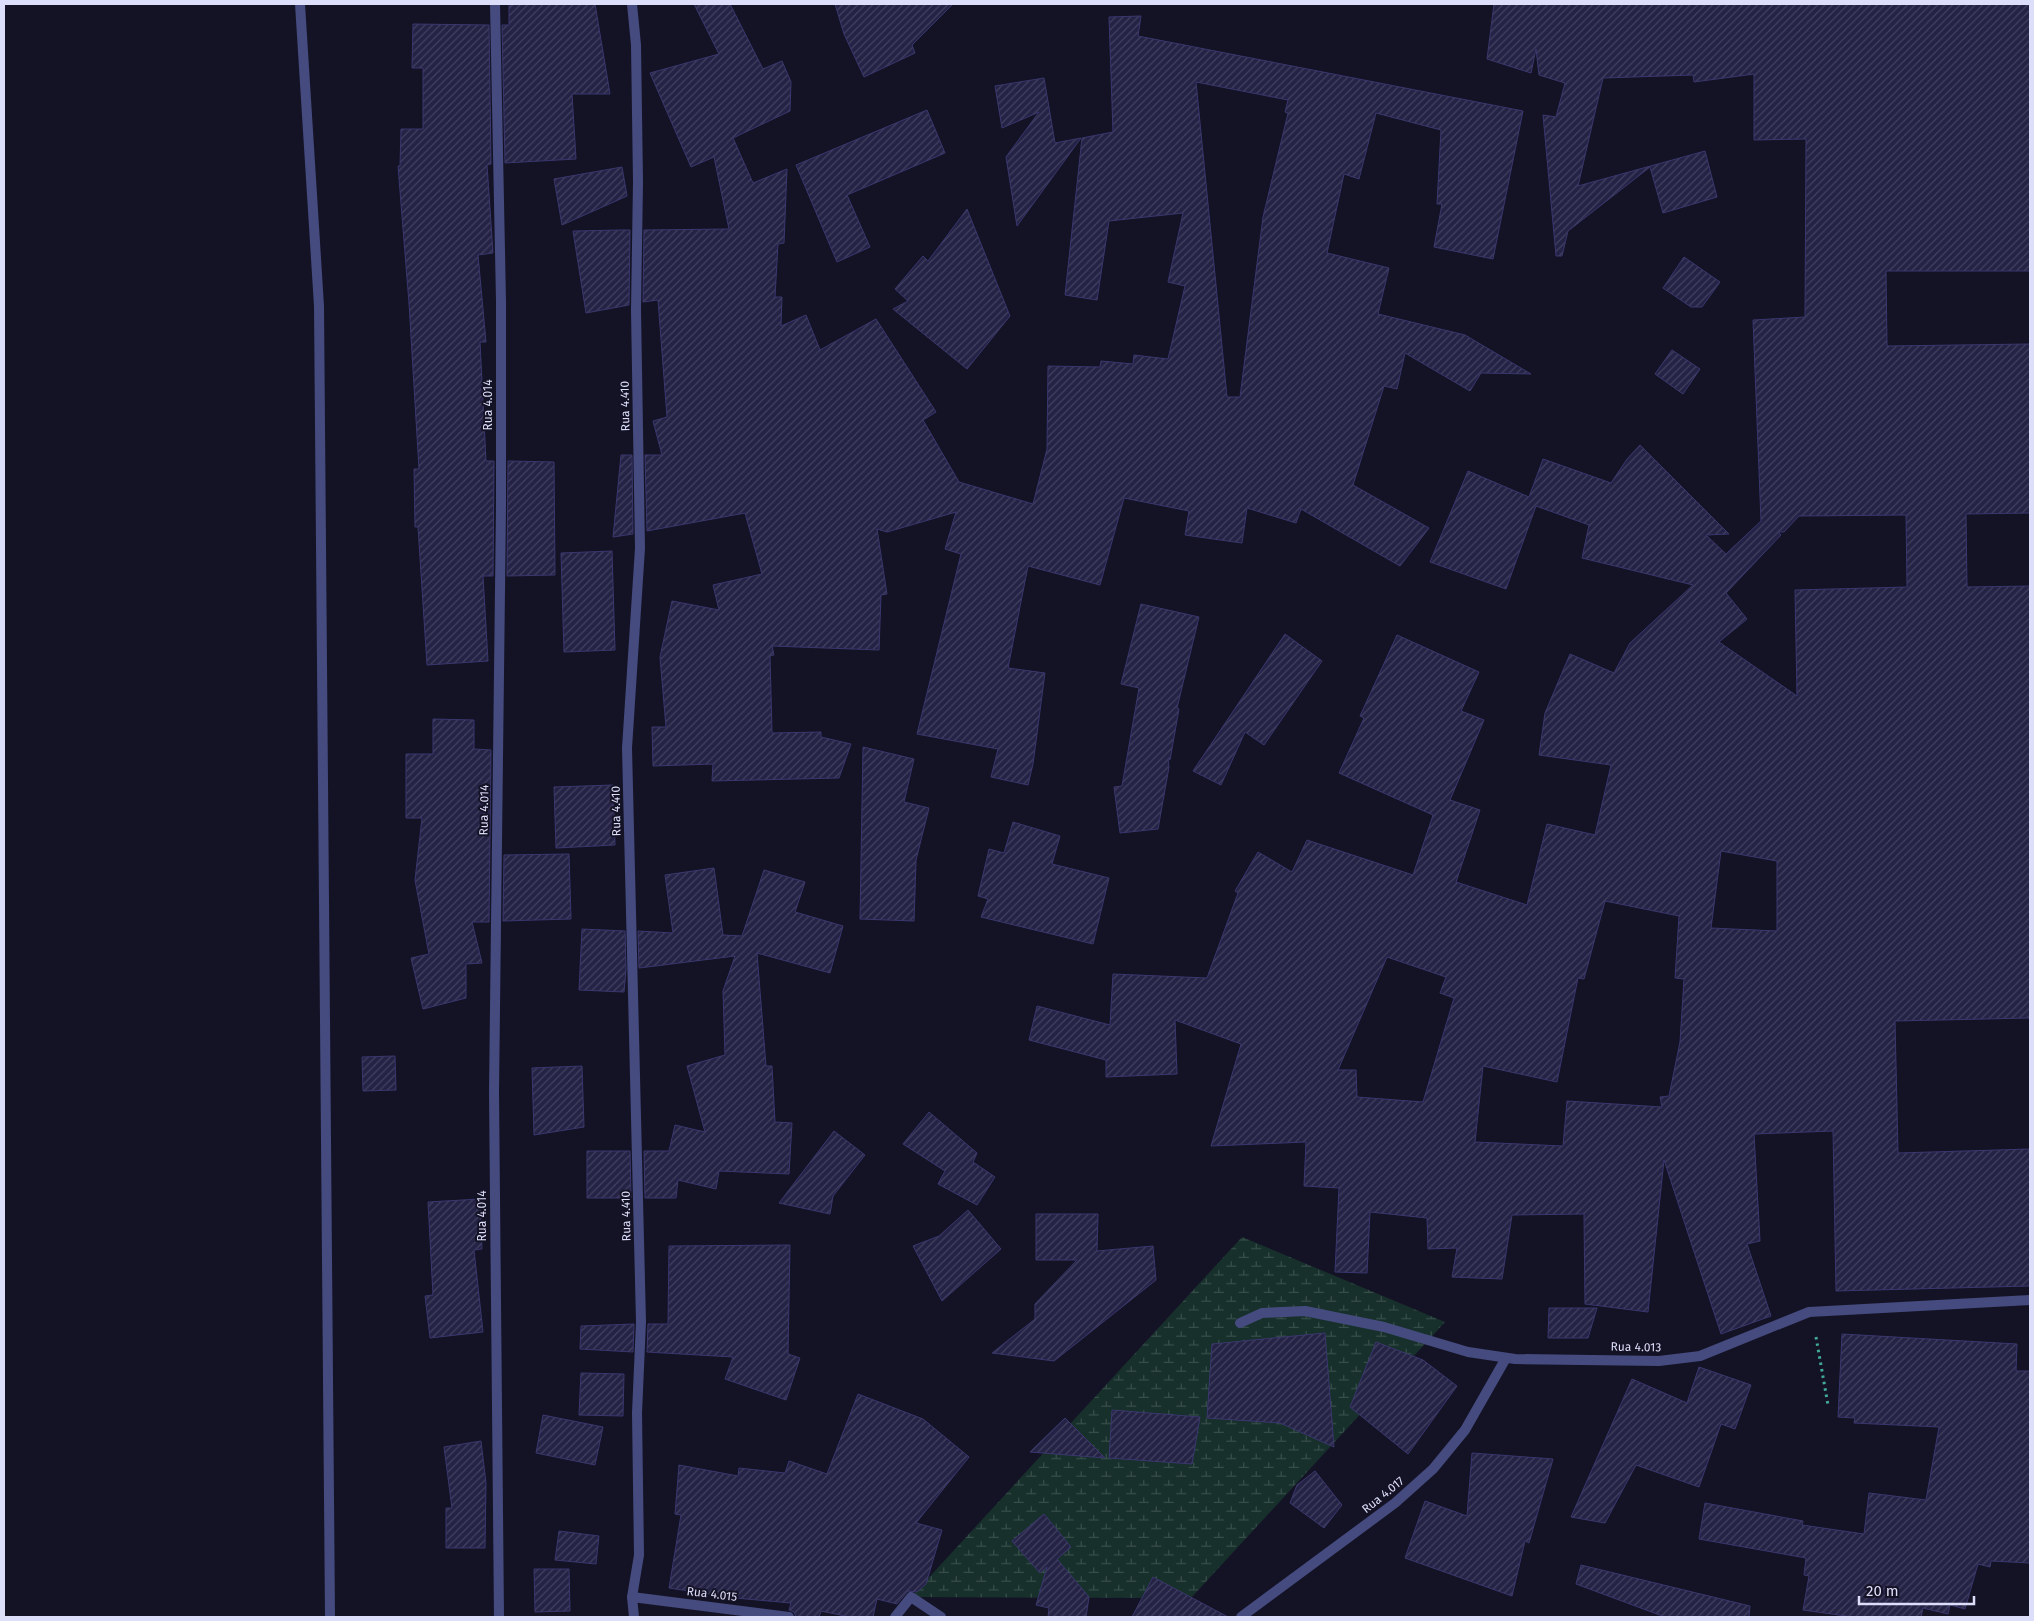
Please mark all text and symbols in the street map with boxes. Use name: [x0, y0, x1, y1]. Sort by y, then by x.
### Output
street label: Rua 4.014: [481, 379, 495, 431]
street label: Rua 4.410: [618, 380, 632, 431]
street label: Rua 4.014: [477, 784, 491, 836]
street label: Rua 4.410: [609, 785, 623, 836]
street label: Rua 4.014: [475, 1190, 489, 1242]
street label: Rua 4.410: [619, 1190, 633, 1241]
street label: Rua 4.013: [1611, 1340, 1661, 1354]
street label: Rua 4.017: [1359, 1474, 1407, 1516]
scale bar: [1859, 1574, 1974, 1606]
text: 20 m: [1866, 1582, 1899, 1600]
street label: Rua 4.015: [686, 1584, 738, 1604]

